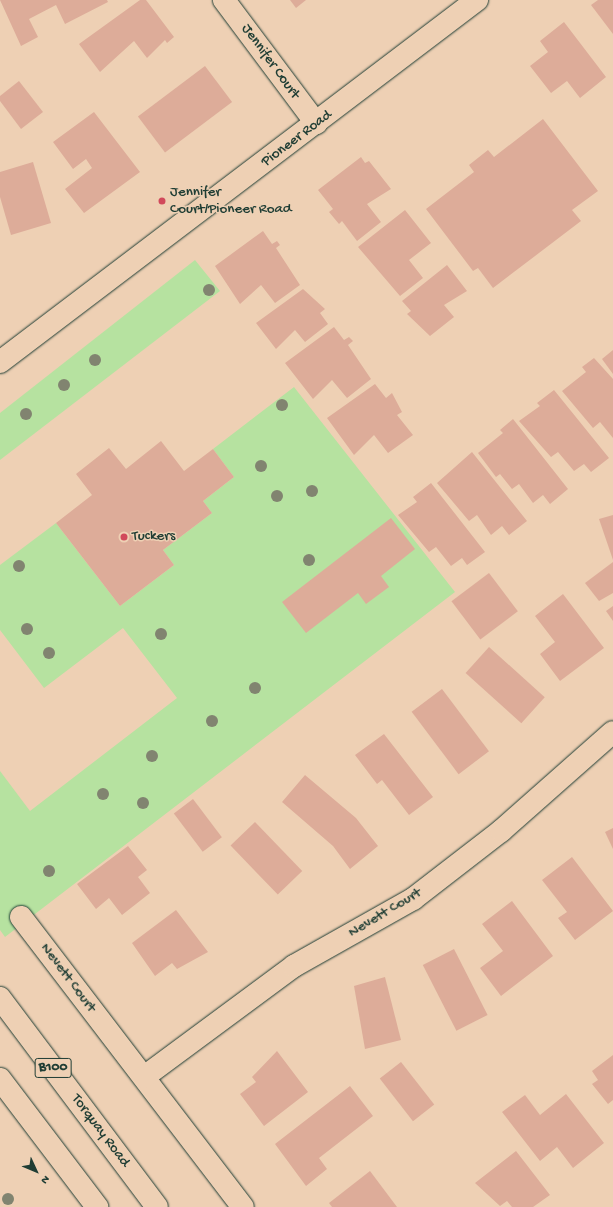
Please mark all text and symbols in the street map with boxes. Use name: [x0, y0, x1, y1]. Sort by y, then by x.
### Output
street label: Jennifer Court: [237, 21, 303, 103]
street label: Pioneer Road: [258, 107, 336, 171]
place label: Jennifer Court/Pioneer Road: [170, 183, 292, 218]
marker: Jennifer Court/Pioneer Road: [157, 196, 167, 206]
place label: Tuckers: [132, 528, 175, 546]
marker: Tuckers: [119, 532, 129, 542]
street label: Nevett Court: [345, 884, 425, 942]
street label: Nevett Court: [36, 940, 100, 1016]
road number: B100: [34, 1056, 72, 1080]
street label: Torquay Road: [67, 1091, 133, 1171]
north arrow: [16, 1151, 56, 1191]
text: N: [38, 1173, 51, 1186]

